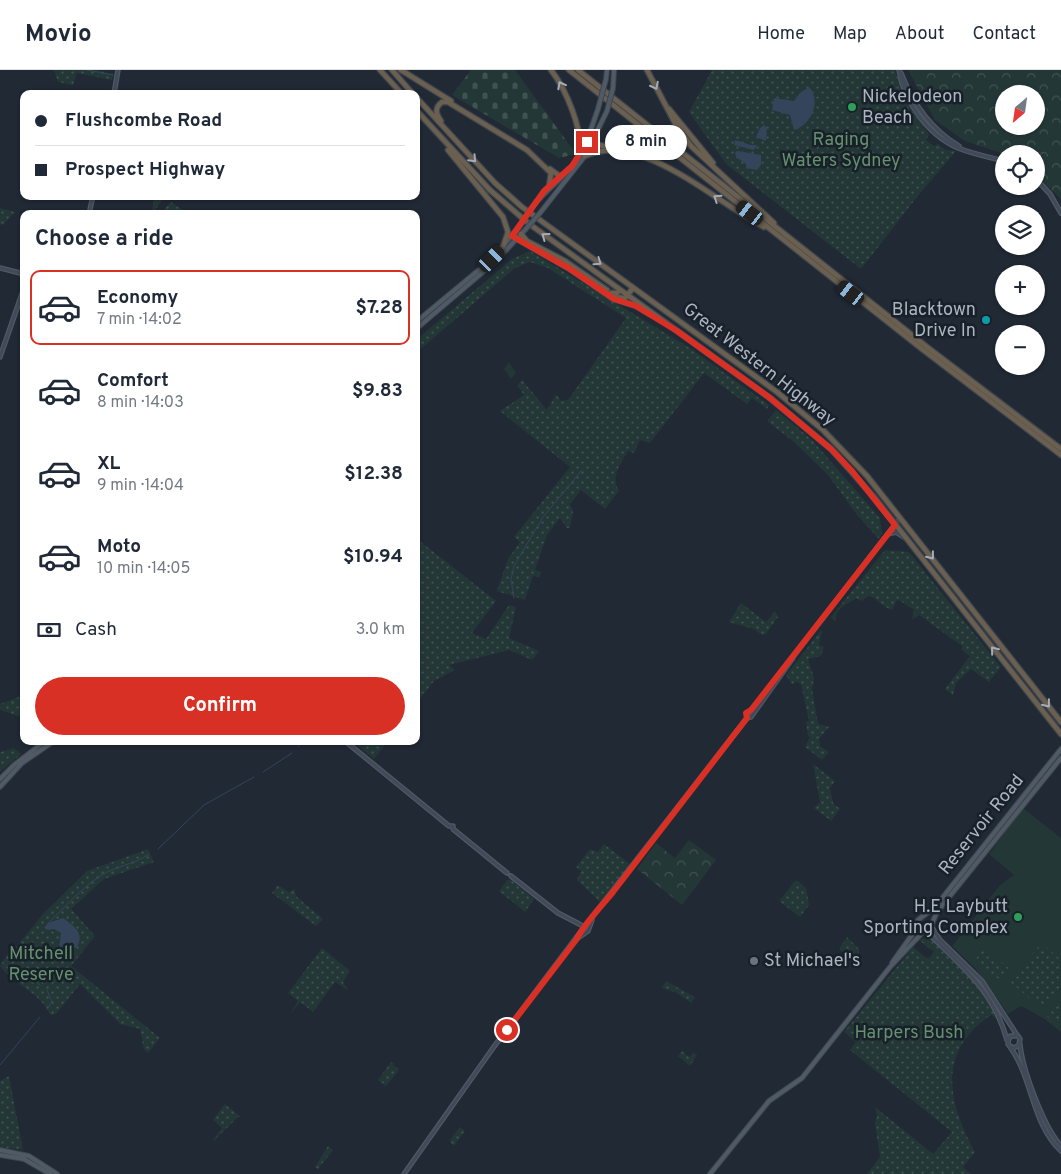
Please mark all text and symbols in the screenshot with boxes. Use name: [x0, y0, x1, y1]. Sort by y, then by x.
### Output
text: Movio: [25, 20, 92, 50]
text: Home: [757, 23, 805, 46]
text: Map: [833, 23, 867, 46]
text: About: [895, 23, 944, 46]
text: Contact: [972, 23, 1036, 46]
one-way arrow: [557, 81, 567, 90]
one-way arrow: [649, 81, 659, 90]
north arrow: [995, 85, 1045, 135]
map controls: [995, 85, 1045, 375]
place label: Nickelodeon Beach: [862, 86, 962, 130]
marker: Nickelodeon Beach: [846, 101, 858, 113]
text: Flushcombe Road: [65, 109, 222, 133]
callout: 8 min: [604, 124, 687, 160]
park label: Raging Waters Sydney: [781, 129, 901, 173]
route end: [576, 131, 598, 153]
text: 8 min: [625, 132, 667, 152]
button: locate: [995, 145, 1045, 195]
one-way arrow: [467, 153, 476, 162]
text: Prospect Highway: [65, 158, 225, 182]
one-way arrow: [713, 195, 723, 204]
car: [733, 198, 766, 228]
button: layers: [995, 205, 1045, 255]
text: Choose a ride: [35, 226, 173, 253]
one-way arrow: [541, 233, 551, 242]
car: [476, 243, 507, 275]
one-way arrow: [592, 256, 601, 265]
button: +: [995, 265, 1045, 315]
car: [834, 278, 867, 308]
icon: car: [37, 285, 82, 330]
text: Economy: [97, 286, 178, 310]
text: $7.28: [356, 296, 403, 320]
street label: Great Western Highway: [678, 298, 840, 432]
place label: Blacktown Drive In: [892, 299, 976, 343]
text: 7 min · 14:02: [97, 310, 182, 330]
marker: Blacktown Drive In: [980, 314, 992, 326]
button: −: [995, 325, 1045, 375]
icon: car: [37, 368, 82, 413]
text: Comfort: [97, 369, 169, 393]
text: $9.83: [352, 379, 403, 403]
text: 8 min · 14:03: [97, 393, 184, 413]
icon: car: [37, 451, 82, 496]
text: XL: [97, 452, 120, 476]
text: $12.38: [344, 462, 403, 486]
text: 9 min · 14:04: [97, 476, 184, 496]
icon: car: [37, 534, 82, 579]
text: Moto: [97, 535, 141, 559]
text: $10.94: [343, 545, 403, 569]
one-way arrow: [925, 550, 933, 559]
text: 10 min · 14:05: [97, 559, 191, 579]
icon: cash: [35, 616, 63, 644]
text: Cash: [75, 618, 117, 642]
text: 3.0 km: [356, 620, 405, 640]
one-way arrow: [991, 647, 999, 656]
button: Confirm: [35, 677, 405, 735]
one-way arrow: [1041, 698, 1050, 708]
street label: Reservoir Road: [934, 770, 1030, 880]
place label: H.E Laybutt Sporting Complex: [863, 896, 1008, 940]
marker: H.E Laybutt Sporting Complex: [1012, 911, 1024, 923]
park label: Mitchell Reserve: [8, 943, 74, 987]
place label: St Michael's: [764, 950, 860, 973]
marker: St Michael's: [748, 955, 760, 967]
route start: [496, 1019, 518, 1041]
park label: Harpers Bush: [854, 1022, 964, 1045]

